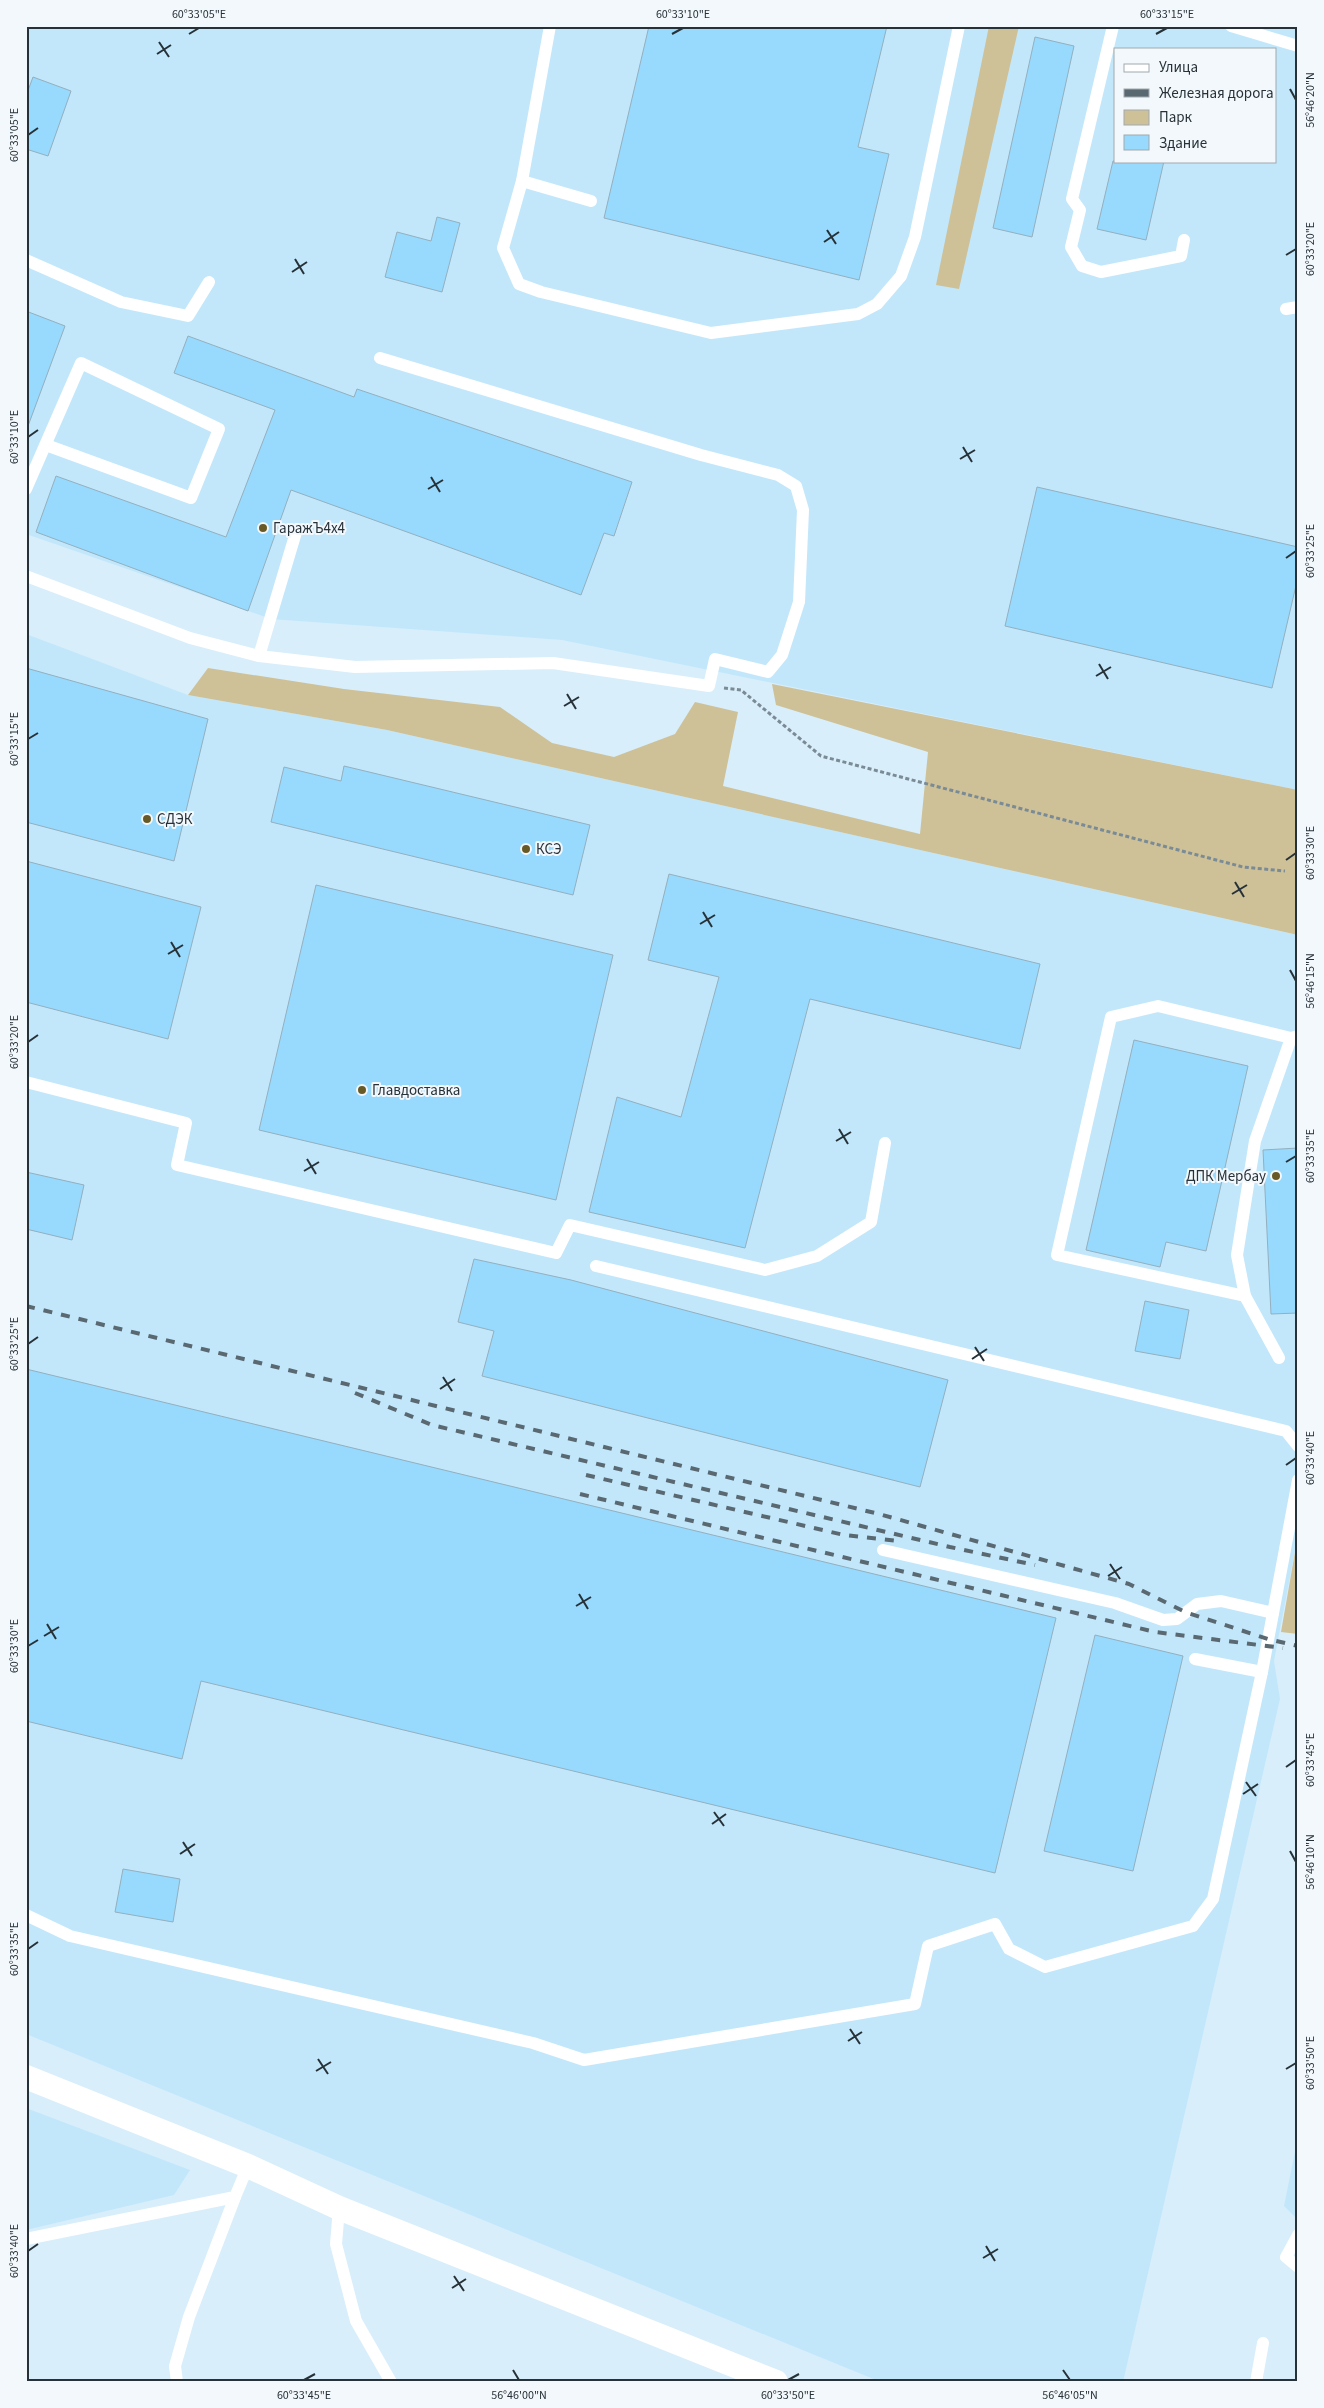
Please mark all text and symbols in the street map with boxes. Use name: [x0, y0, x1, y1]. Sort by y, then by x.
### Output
text: 60°33'05"E: [172, 6, 226, 23]
text: 60°33'10"E: [656, 6, 710, 23]
text: 60°33'15"E: [1140, 6, 1194, 23]
legend: [1114, 48, 1276, 162]
text: Улица: [1159, 57, 1198, 78]
text: 56°46'20"N: [1302, 72, 1319, 128]
text: Железная дорога: [1159, 83, 1274, 104]
text: Парк: [1159, 107, 1193, 128]
text: 60°33'05"E: [6, 108, 23, 162]
text: Здание: [1159, 133, 1207, 154]
text: 60°33'20"E: [1302, 222, 1319, 276]
text: 60°33'10"E: [6, 410, 23, 464]
place label: ГаражЪ4х4: [273, 518, 346, 539]
marker: ГаражЪ4х4: [257, 522, 269, 534]
text: 60°33'25"E: [1302, 524, 1319, 578]
text: 60°33'15"E: [6, 712, 23, 766]
place label: СДЭК: [157, 809, 193, 830]
marker: СДЭК: [141, 813, 153, 825]
text: 60°33'30"E: [1302, 826, 1319, 880]
place label: КСЭ: [536, 839, 562, 860]
marker: КСЭ: [520, 843, 532, 855]
text: 56°46'15"N: [1302, 953, 1319, 1009]
text: 60°33'20"E: [6, 1015, 23, 1069]
place label: Главдоставка: [372, 1080, 460, 1101]
marker: Главдоставка: [356, 1084, 368, 1096]
text: 60°33'35"E: [1302, 1129, 1319, 1183]
place label: ДПК Мербау: [1186, 1166, 1266, 1187]
marker: ДПК Мербау: [1270, 1170, 1282, 1182]
text: 60°33'25"E: [6, 1317, 23, 1371]
text: 60°33'40"E: [1302, 1431, 1319, 1485]
text: 60°33'30"E: [6, 1619, 23, 1673]
text: 60°33'45"E: [1302, 1733, 1319, 1787]
text: 56°46'10"N: [1302, 1834, 1319, 1890]
text: 60°33'35"E: [6, 1922, 23, 1976]
text: 60°33'50"E: [1302, 2036, 1319, 2090]
text: 60°33'40"E: [6, 2224, 23, 2278]
text: 60°33'45"E: [277, 2387, 331, 2404]
text: 56°46'00"N: [491, 2387, 547, 2404]
text: 60°33'50"E: [761, 2387, 815, 2404]
text: 56°46'05"N: [1042, 2387, 1098, 2404]

